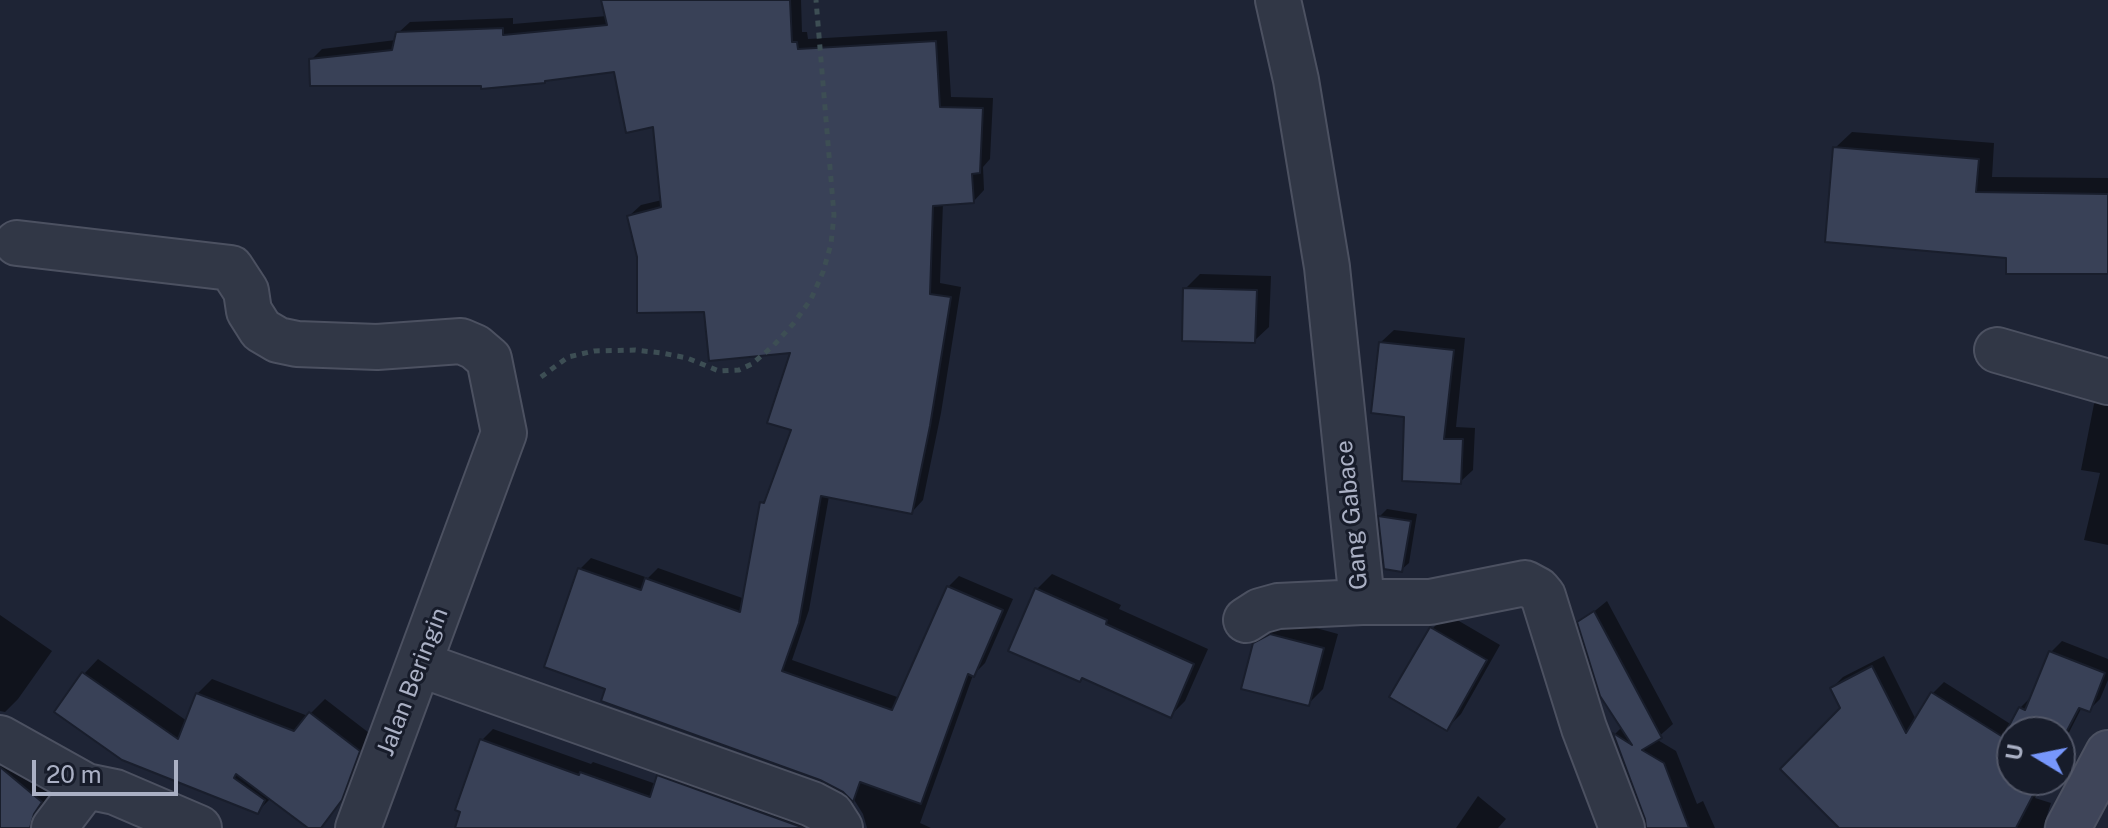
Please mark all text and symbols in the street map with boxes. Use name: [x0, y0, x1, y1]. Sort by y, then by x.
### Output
street label: Gang Gabace: [1330, 439, 1374, 591]
street label: Jalan Beringin: [371, 604, 455, 760]
north arrow: [1996, 716, 2076, 796]
text: U: [2000, 742, 2029, 762]
scale bar: [36, 744, 182, 794]
text: 20 m: [46, 760, 102, 788]

